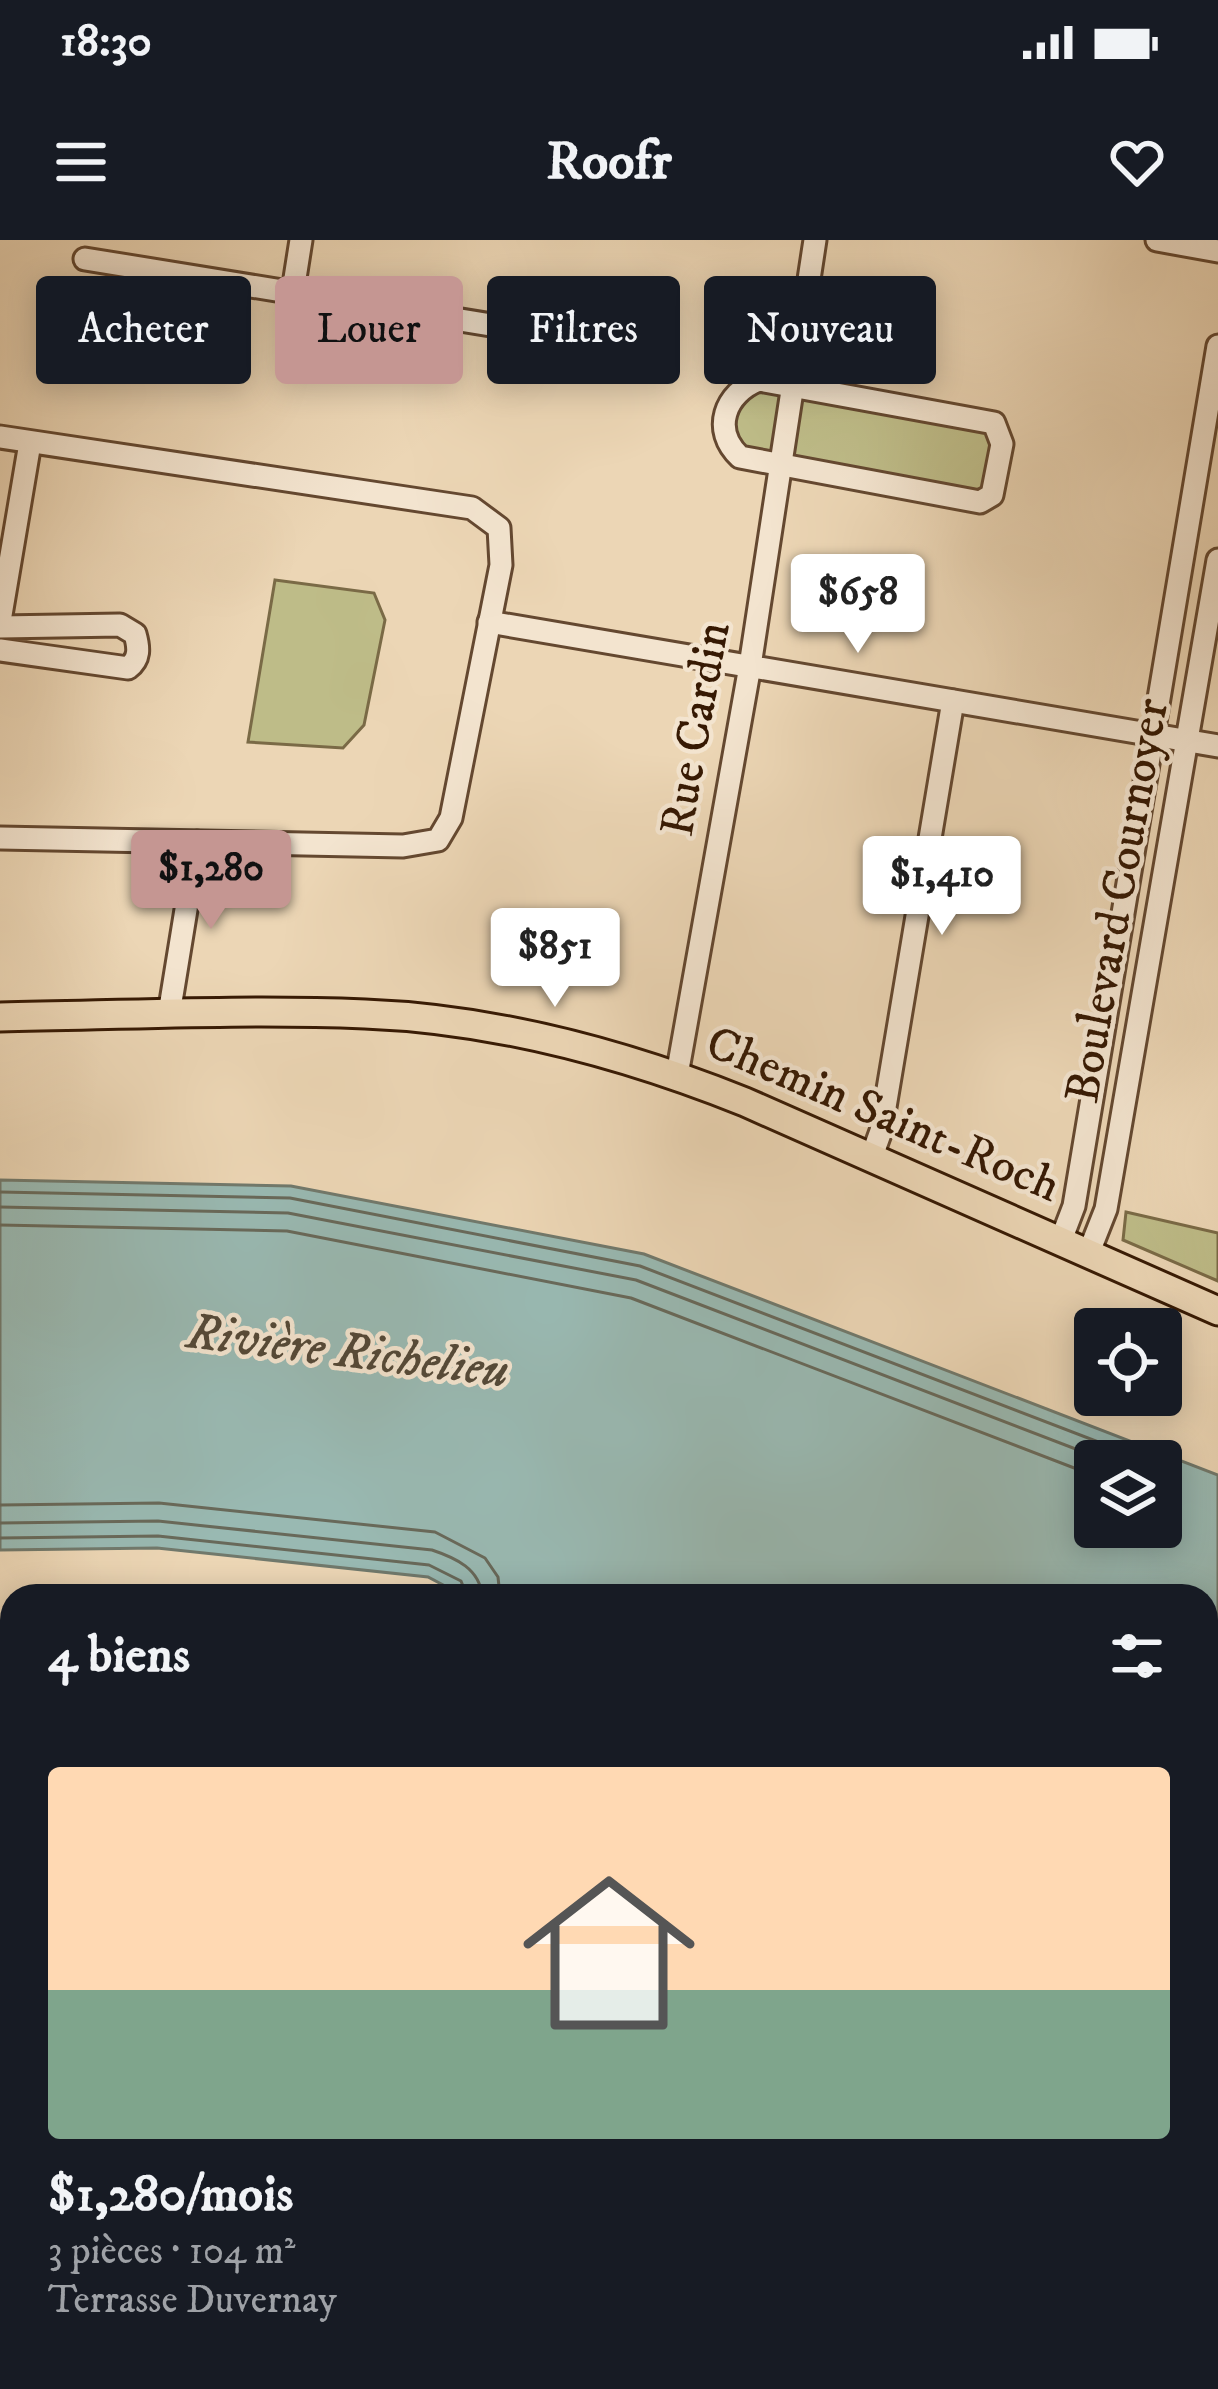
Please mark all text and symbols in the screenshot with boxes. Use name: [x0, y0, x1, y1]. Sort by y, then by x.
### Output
text: 18:30: [60, 14, 152, 70]
icon: menu: [48, 129, 114, 195]
text: Roofr: [546, 129, 672, 196]
icon: heart: [1104, 129, 1170, 195]
chip: Acheter: [36, 276, 251, 384]
chip: Louer: [275, 276, 463, 384]
chip: Filtres: [487, 276, 680, 384]
chip: Nouveau: [704, 276, 936, 384]
pin: $658: [787, 554, 929, 656]
text: $658: [818, 568, 898, 617]
street label: Rue Cardin: [648, 617, 744, 841]
street label: Boulevard Cournoyer: [1053, 694, 1183, 1108]
pin: $1,280: [113, 830, 309, 932]
pin: $1,410: [844, 836, 1040, 938]
text: $1,280: [158, 844, 264, 893]
text: $1,410: [890, 850, 994, 899]
pin: $851: [484, 908, 626, 1010]
text: $851: [518, 922, 592, 971]
street label: Chemin Saint-Roch: [697, 1013, 1069, 1217]
water label: Rivière Richelieu: [181, 1300, 513, 1404]
map controls: [1074, 1308, 1182, 1548]
button: locate: [1074, 1308, 1182, 1416]
button: layers: [1074, 1440, 1182, 1548]
icon: filters: [1104, 1623, 1170, 1689]
text: 4 biens: [48, 1624, 190, 1688]
icon: home: [501, 1845, 717, 2061]
text: $1,280/mois: [48, 2163, 293, 2227]
text: 3 pièces · 104 m²: [48, 2227, 295, 2276]
text: Terrasse Duvernay: [48, 2276, 337, 2325]

